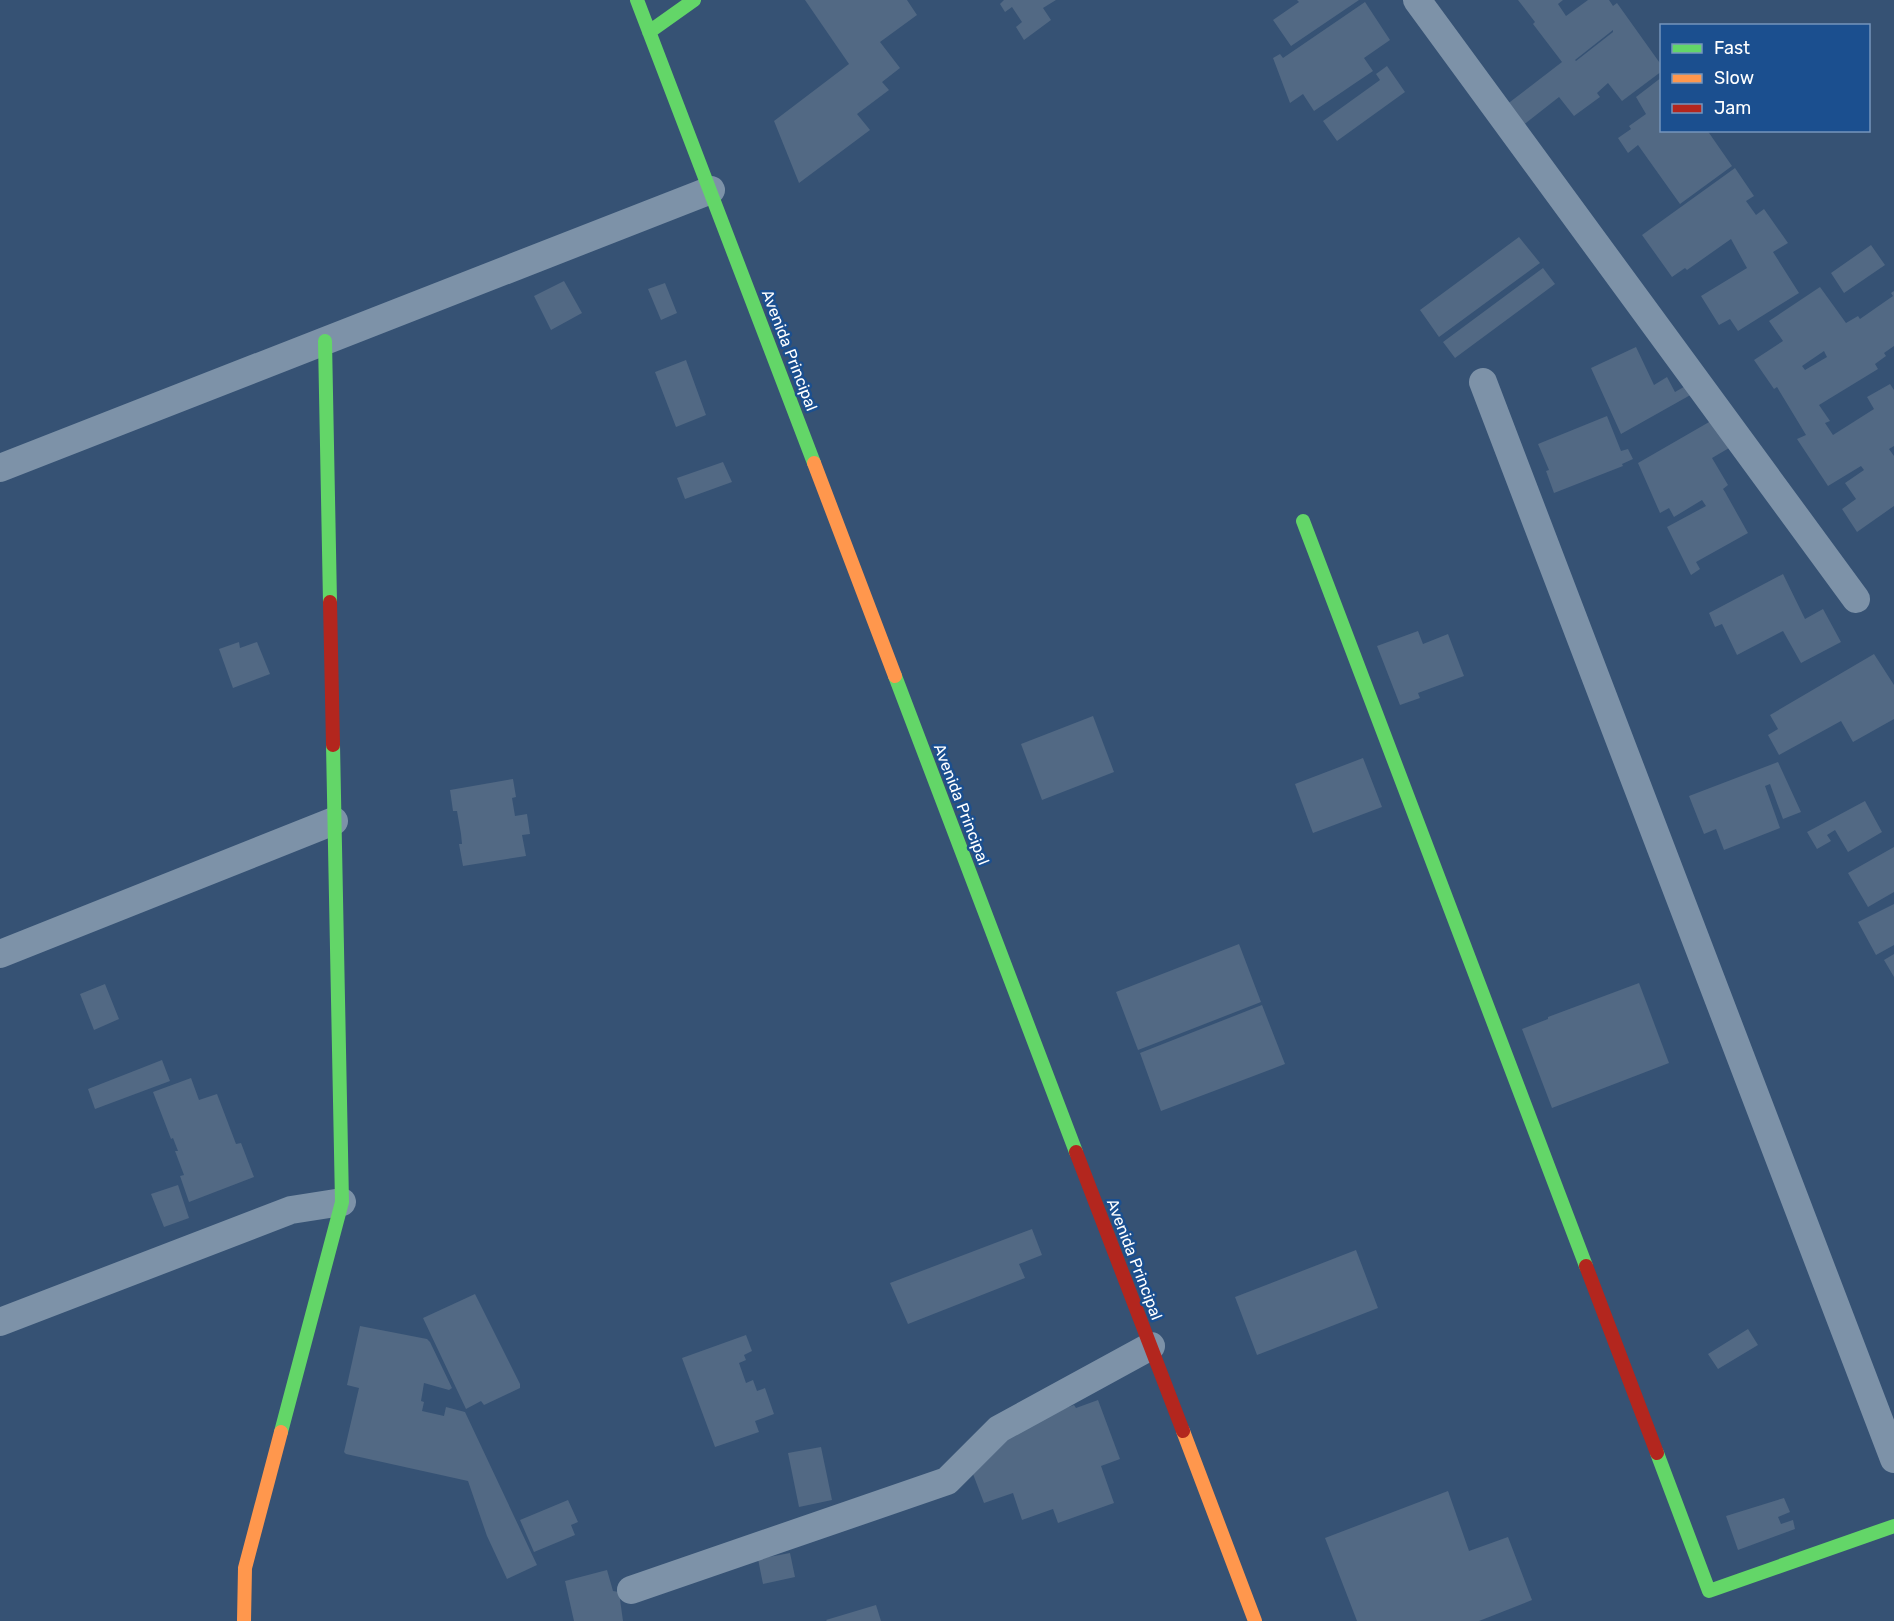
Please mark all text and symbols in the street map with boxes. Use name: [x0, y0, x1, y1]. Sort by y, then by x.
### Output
legend: [1660, 24, 1870, 132]
text: Fast: [1714, 37, 1750, 59]
text: Slow: [1714, 67, 1754, 89]
text: Jam: [1714, 97, 1751, 119]
street label: Avenida Principal: [758, 287, 821, 414]
street label: Avenida Principal: [930, 741, 993, 868]
street label: Avenida Principal: [1103, 1196, 1166, 1323]

